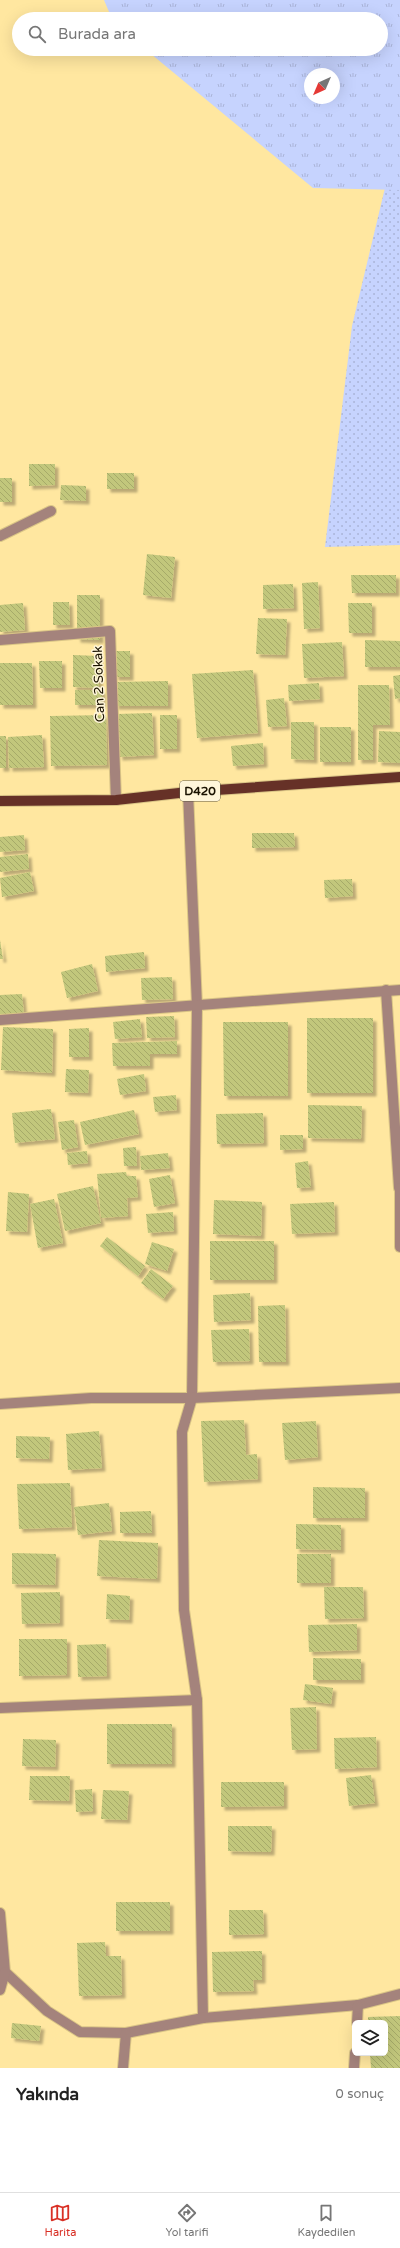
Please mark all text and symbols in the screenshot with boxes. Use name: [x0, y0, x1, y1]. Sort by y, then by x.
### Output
search box: [12, 12, 388, 56]
icon: search: [26, 23, 48, 45]
text: Burada ara: [58, 25, 136, 43]
north arrow: [304, 68, 340, 104]
street label: Can 2 Sokak: [90, 646, 108, 722]
road number: D420: [180, 781, 220, 801]
map controls: [352, 2020, 388, 2056]
button: layers: [352, 2020, 388, 2056]
text: Yakında: [16, 2084, 79, 2105]
text: 0 sonuç: [336, 2086, 384, 2102]
tab: Harita: [45, 2202, 76, 2239]
tab: Yol tarifi: [166, 2202, 208, 2239]
tab: Kaydedilen: [298, 2202, 355, 2239]

